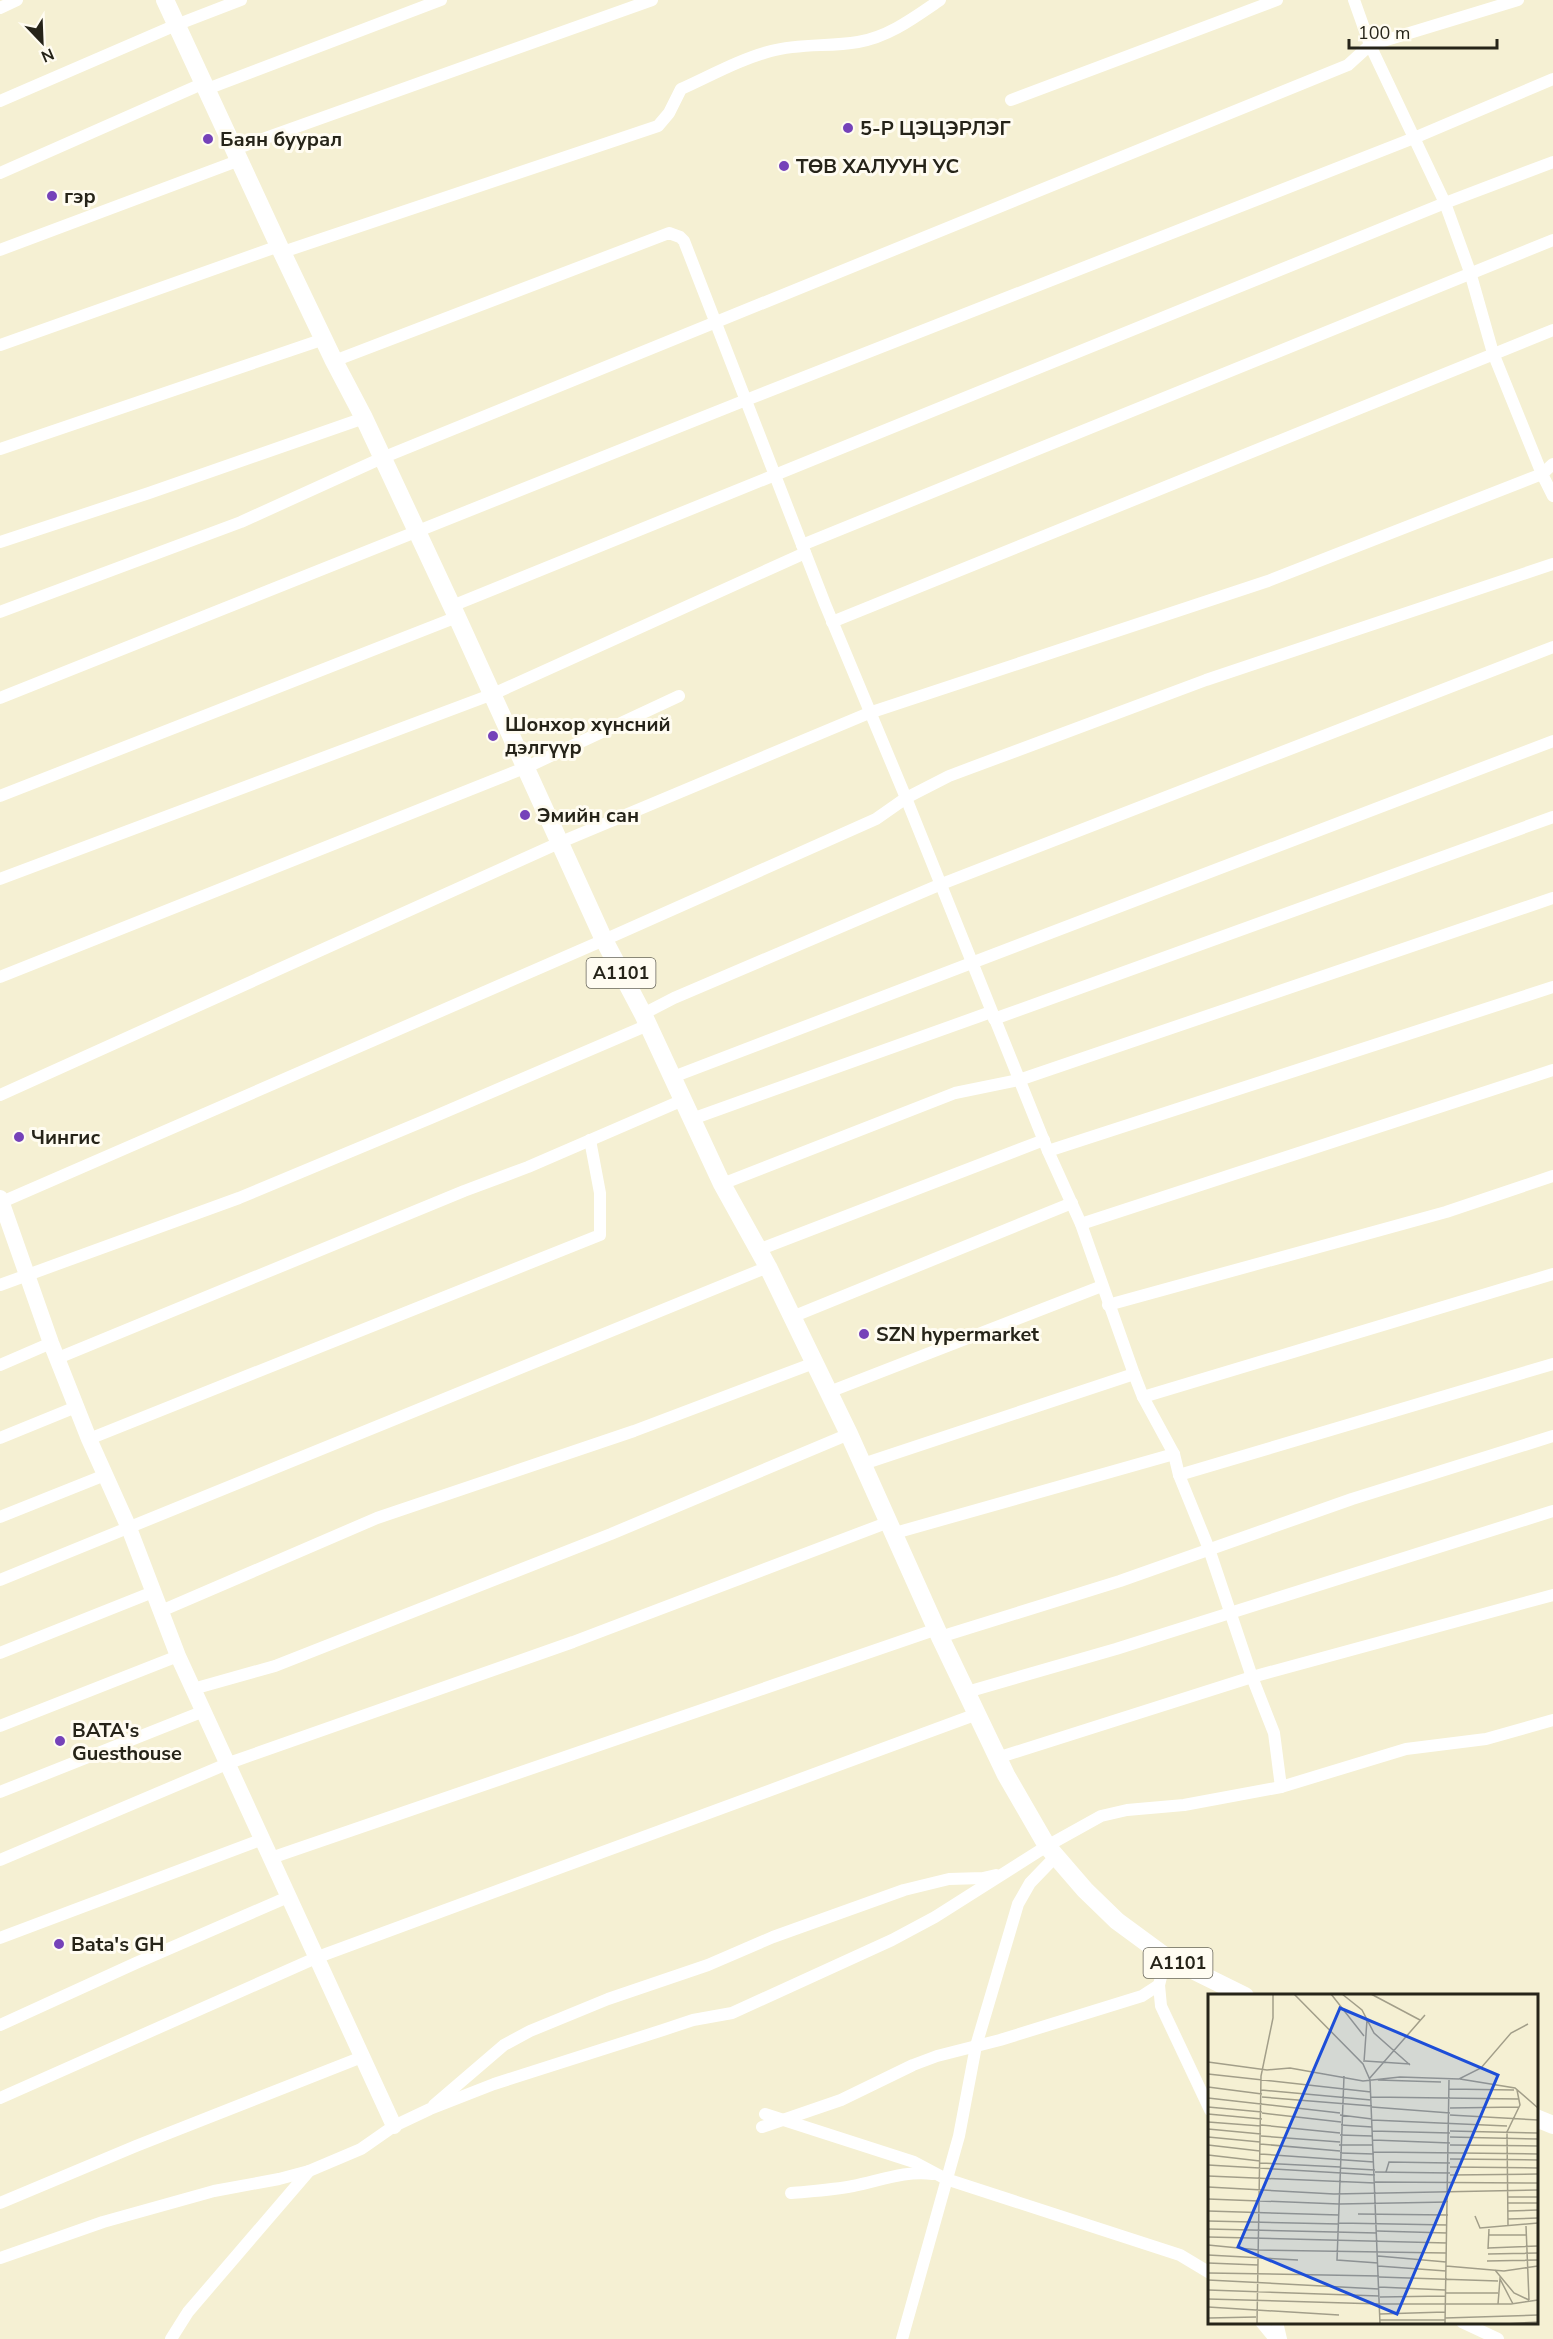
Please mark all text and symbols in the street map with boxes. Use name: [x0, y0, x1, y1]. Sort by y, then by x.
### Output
north arrow: [12, 12, 72, 72]
scale bar: [1349, 12, 1498, 50]
text: 100 m: [1358, 21, 1410, 45]
text: N: [38, 42, 57, 67]
place label: 5-Р ЦЭЦЭРЛЭГ: [860, 115, 1011, 142]
marker: 5-Р ЦЭЦЭРЛЭГ: [841, 121, 855, 135]
place label: Баян буурал: [220, 126, 342, 153]
marker: Баян буурал: [201, 132, 215, 146]
place label: ТӨВ ХАЛУУН УС: [796, 153, 959, 180]
marker: ТӨВ ХАЛУУН УС: [777, 159, 791, 173]
place label: гэр: [64, 183, 96, 210]
marker: гэр: [45, 189, 59, 203]
place label: Шонхор хүнсний дэлгүүр: [505, 711, 671, 761]
marker: Шонхор хүнсний дэлгүүр: [486, 729, 500, 743]
place label: Эмийн сан: [537, 802, 639, 829]
marker: Эмийн сан: [518, 808, 532, 822]
road number: A1101: [586, 958, 656, 988]
place label: Чингис: [31, 1124, 100, 1151]
marker: Чингис: [12, 1130, 26, 1144]
place label: SZN hypermarket: [876, 1321, 1039, 1348]
marker: SZN hypermarket: [857, 1327, 871, 1341]
place label: BATA's Guesthouse: [72, 1717, 182, 1767]
marker: BATA's Guesthouse: [53, 1734, 67, 1748]
place label: Bata's GH: [71, 1931, 165, 1958]
marker: Bata's GH: [52, 1937, 66, 1951]
road number: A1101: [1144, 1948, 1212, 1978]
inset map: [1208, 1994, 1538, 2324]

